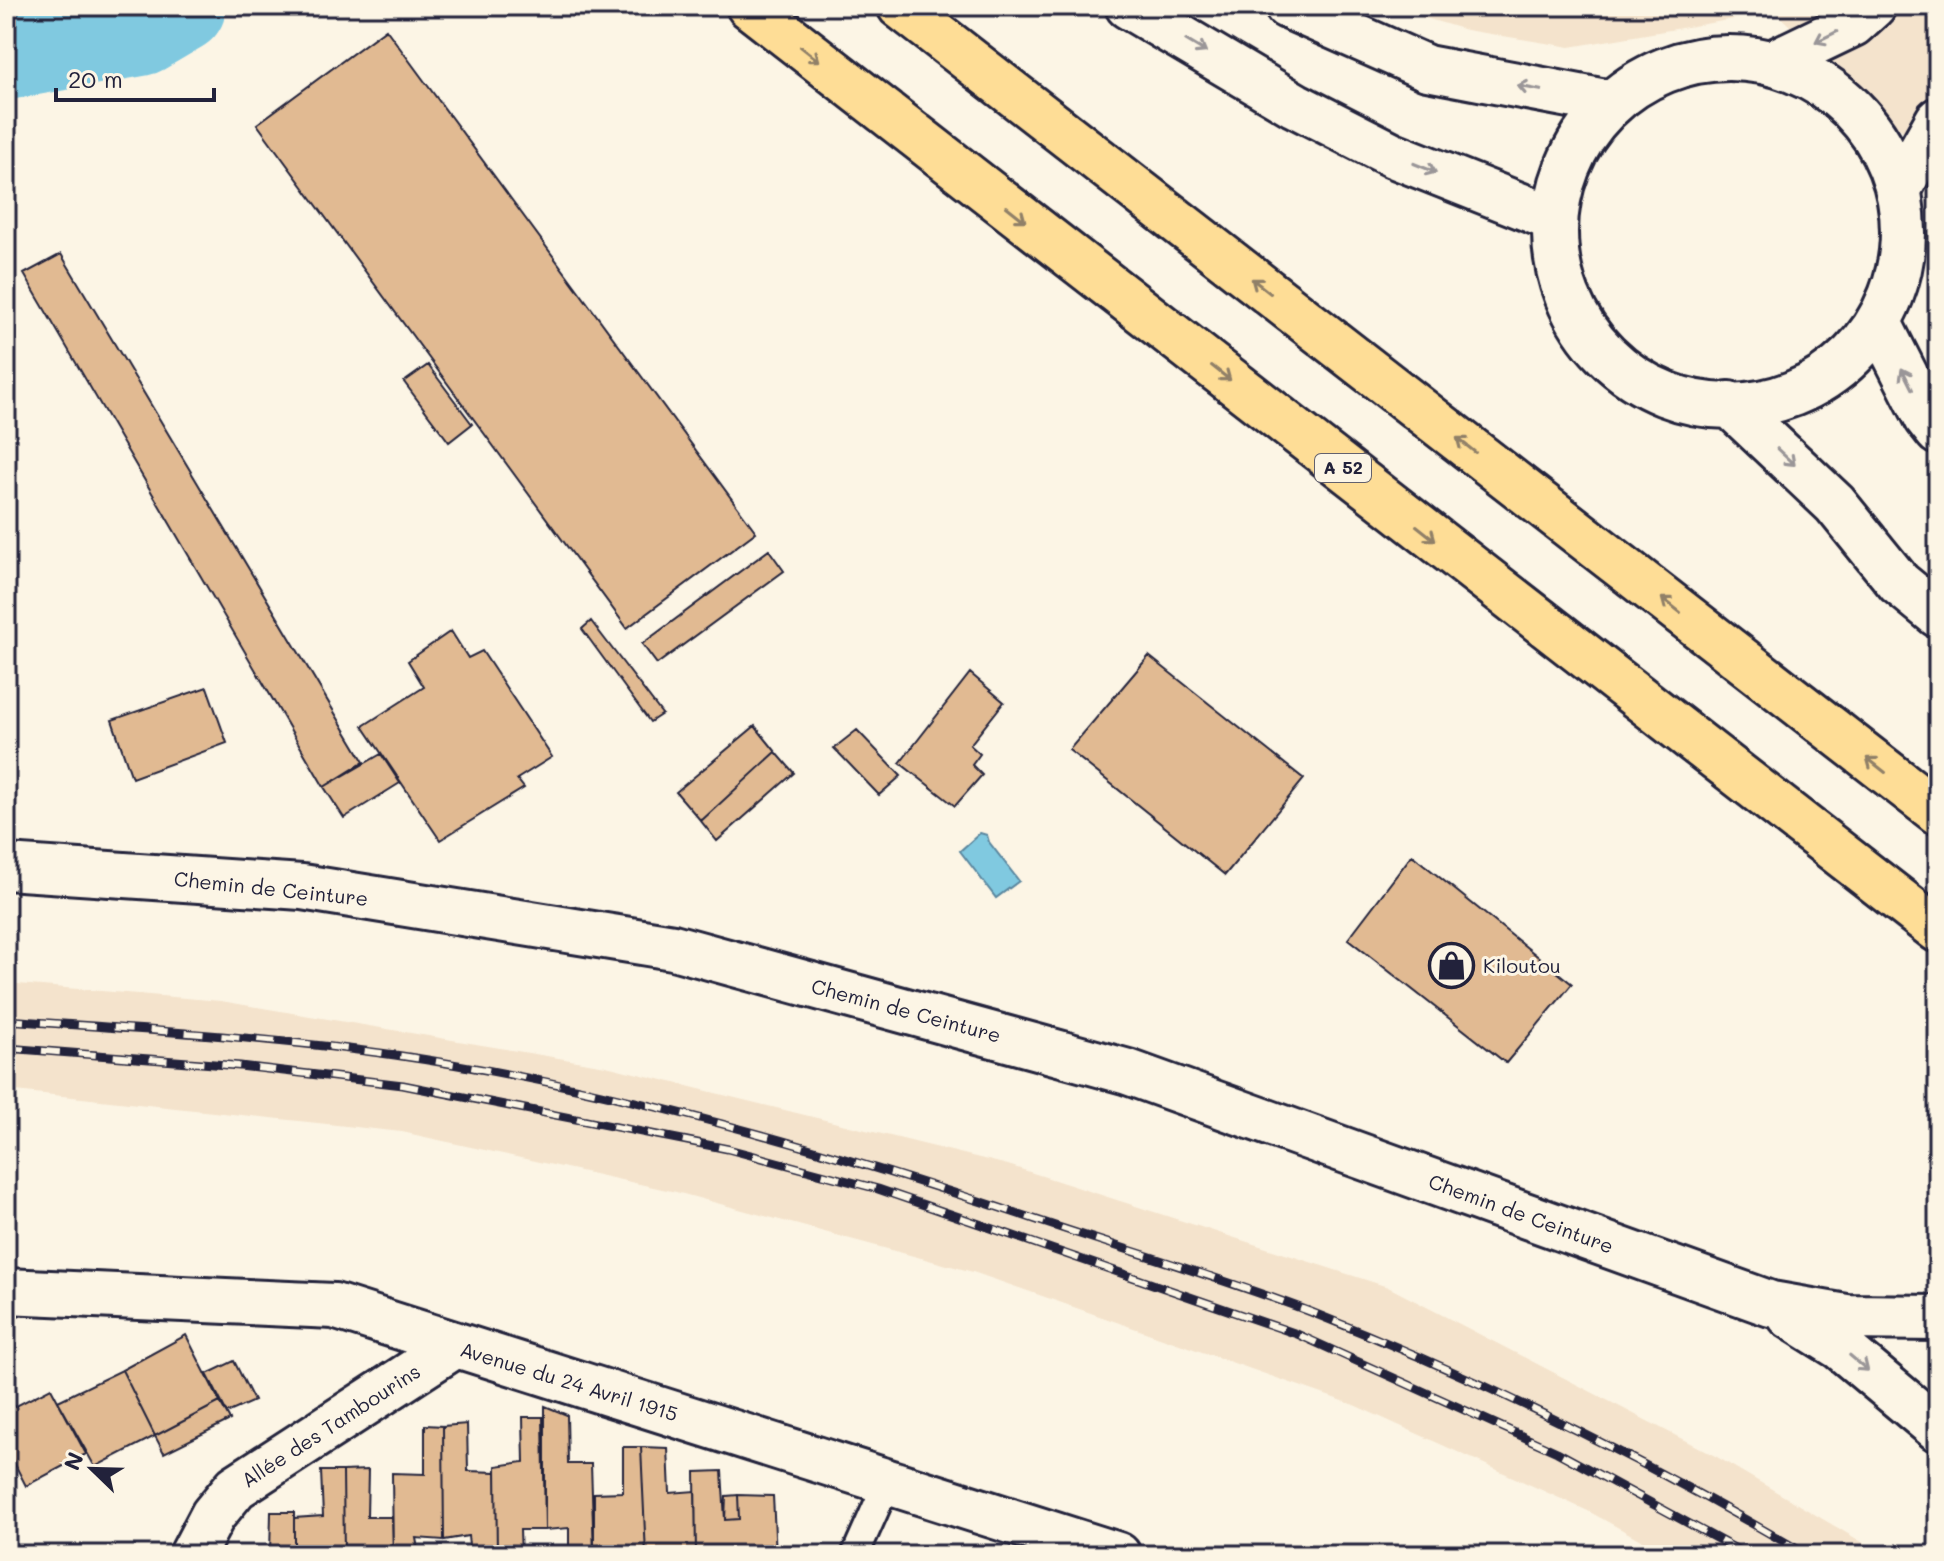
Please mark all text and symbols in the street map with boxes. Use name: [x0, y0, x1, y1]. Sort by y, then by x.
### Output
one-way arrow: [1814, 30, 1838, 45]
one-way arrow: [1183, 39, 1207, 54]
one-way arrow: [799, 45, 820, 63]
scale bar: [56, 52, 214, 102]
text: 20 m: [68, 63, 123, 94]
one-way arrow: [1517, 79, 1542, 94]
one-way arrow: [1412, 161, 1437, 176]
one-way arrow: [1004, 205, 1026, 222]
one-way arrow: [1251, 277, 1272, 294]
one-way arrow: [1210, 365, 1231, 382]
one-way arrow: [1899, 367, 1914, 391]
one-way arrow: [1456, 437, 1477, 454]
one-way arrow: [1776, 448, 1796, 467]
road number: A 52: [1315, 454, 1371, 482]
one-way arrow: [1415, 524, 1436, 541]
one-way arrow: [1661, 596, 1682, 614]
one-way arrow: [1866, 756, 1887, 773]
street label: Chemin de Ceinture: [173, 865, 369, 911]
shop icon: Kiloutou: [1428, 942, 1476, 990]
place label: Kiloutou: [1483, 952, 1561, 978]
street label: Chemin de Ceinture: [809, 972, 1004, 1048]
street label: Chemin de Ceinture: [1425, 1168, 1617, 1259]
street label: Avenue du 24 Avril 1915: [457, 1336, 681, 1427]
one-way arrow: [1848, 1354, 1869, 1372]
street label: Allée des Tambourins: [236, 1358, 425, 1493]
north arrow: [52, 1429, 132, 1509]
text: N: [57, 1448, 90, 1474]

